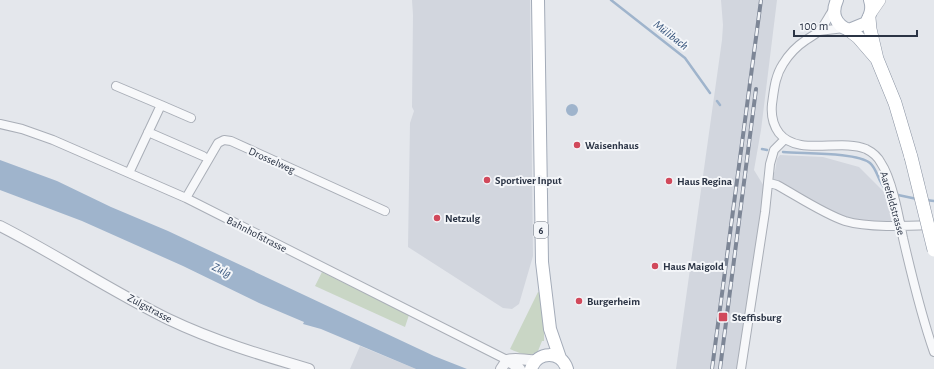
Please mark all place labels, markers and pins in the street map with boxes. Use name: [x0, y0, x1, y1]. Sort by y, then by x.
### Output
marker: Waisenhaus: [572, 140, 582, 150]
place label: Waisenhaus: [585, 140, 639, 151]
marker: Sportiver Input: [482, 175, 492, 185]
place label: Sportiver Input: [495, 175, 562, 186]
marker: Haus Regina: [664, 176, 674, 186]
place label: Haus Regina: [677, 176, 733, 187]
marker: Netzulg: [432, 213, 442, 223]
place label: Netzulg: [445, 213, 481, 224]
marker: Haus Maigold: [650, 261, 660, 271]
place label: Haus Maigold: [663, 261, 724, 272]
marker: Burgerheim: [574, 296, 584, 306]
place label: Burgerheim: [587, 296, 640, 307]
marker: Steffisburg: [717, 311, 729, 323]
place label: Steffisburg: [732, 312, 782, 323]

